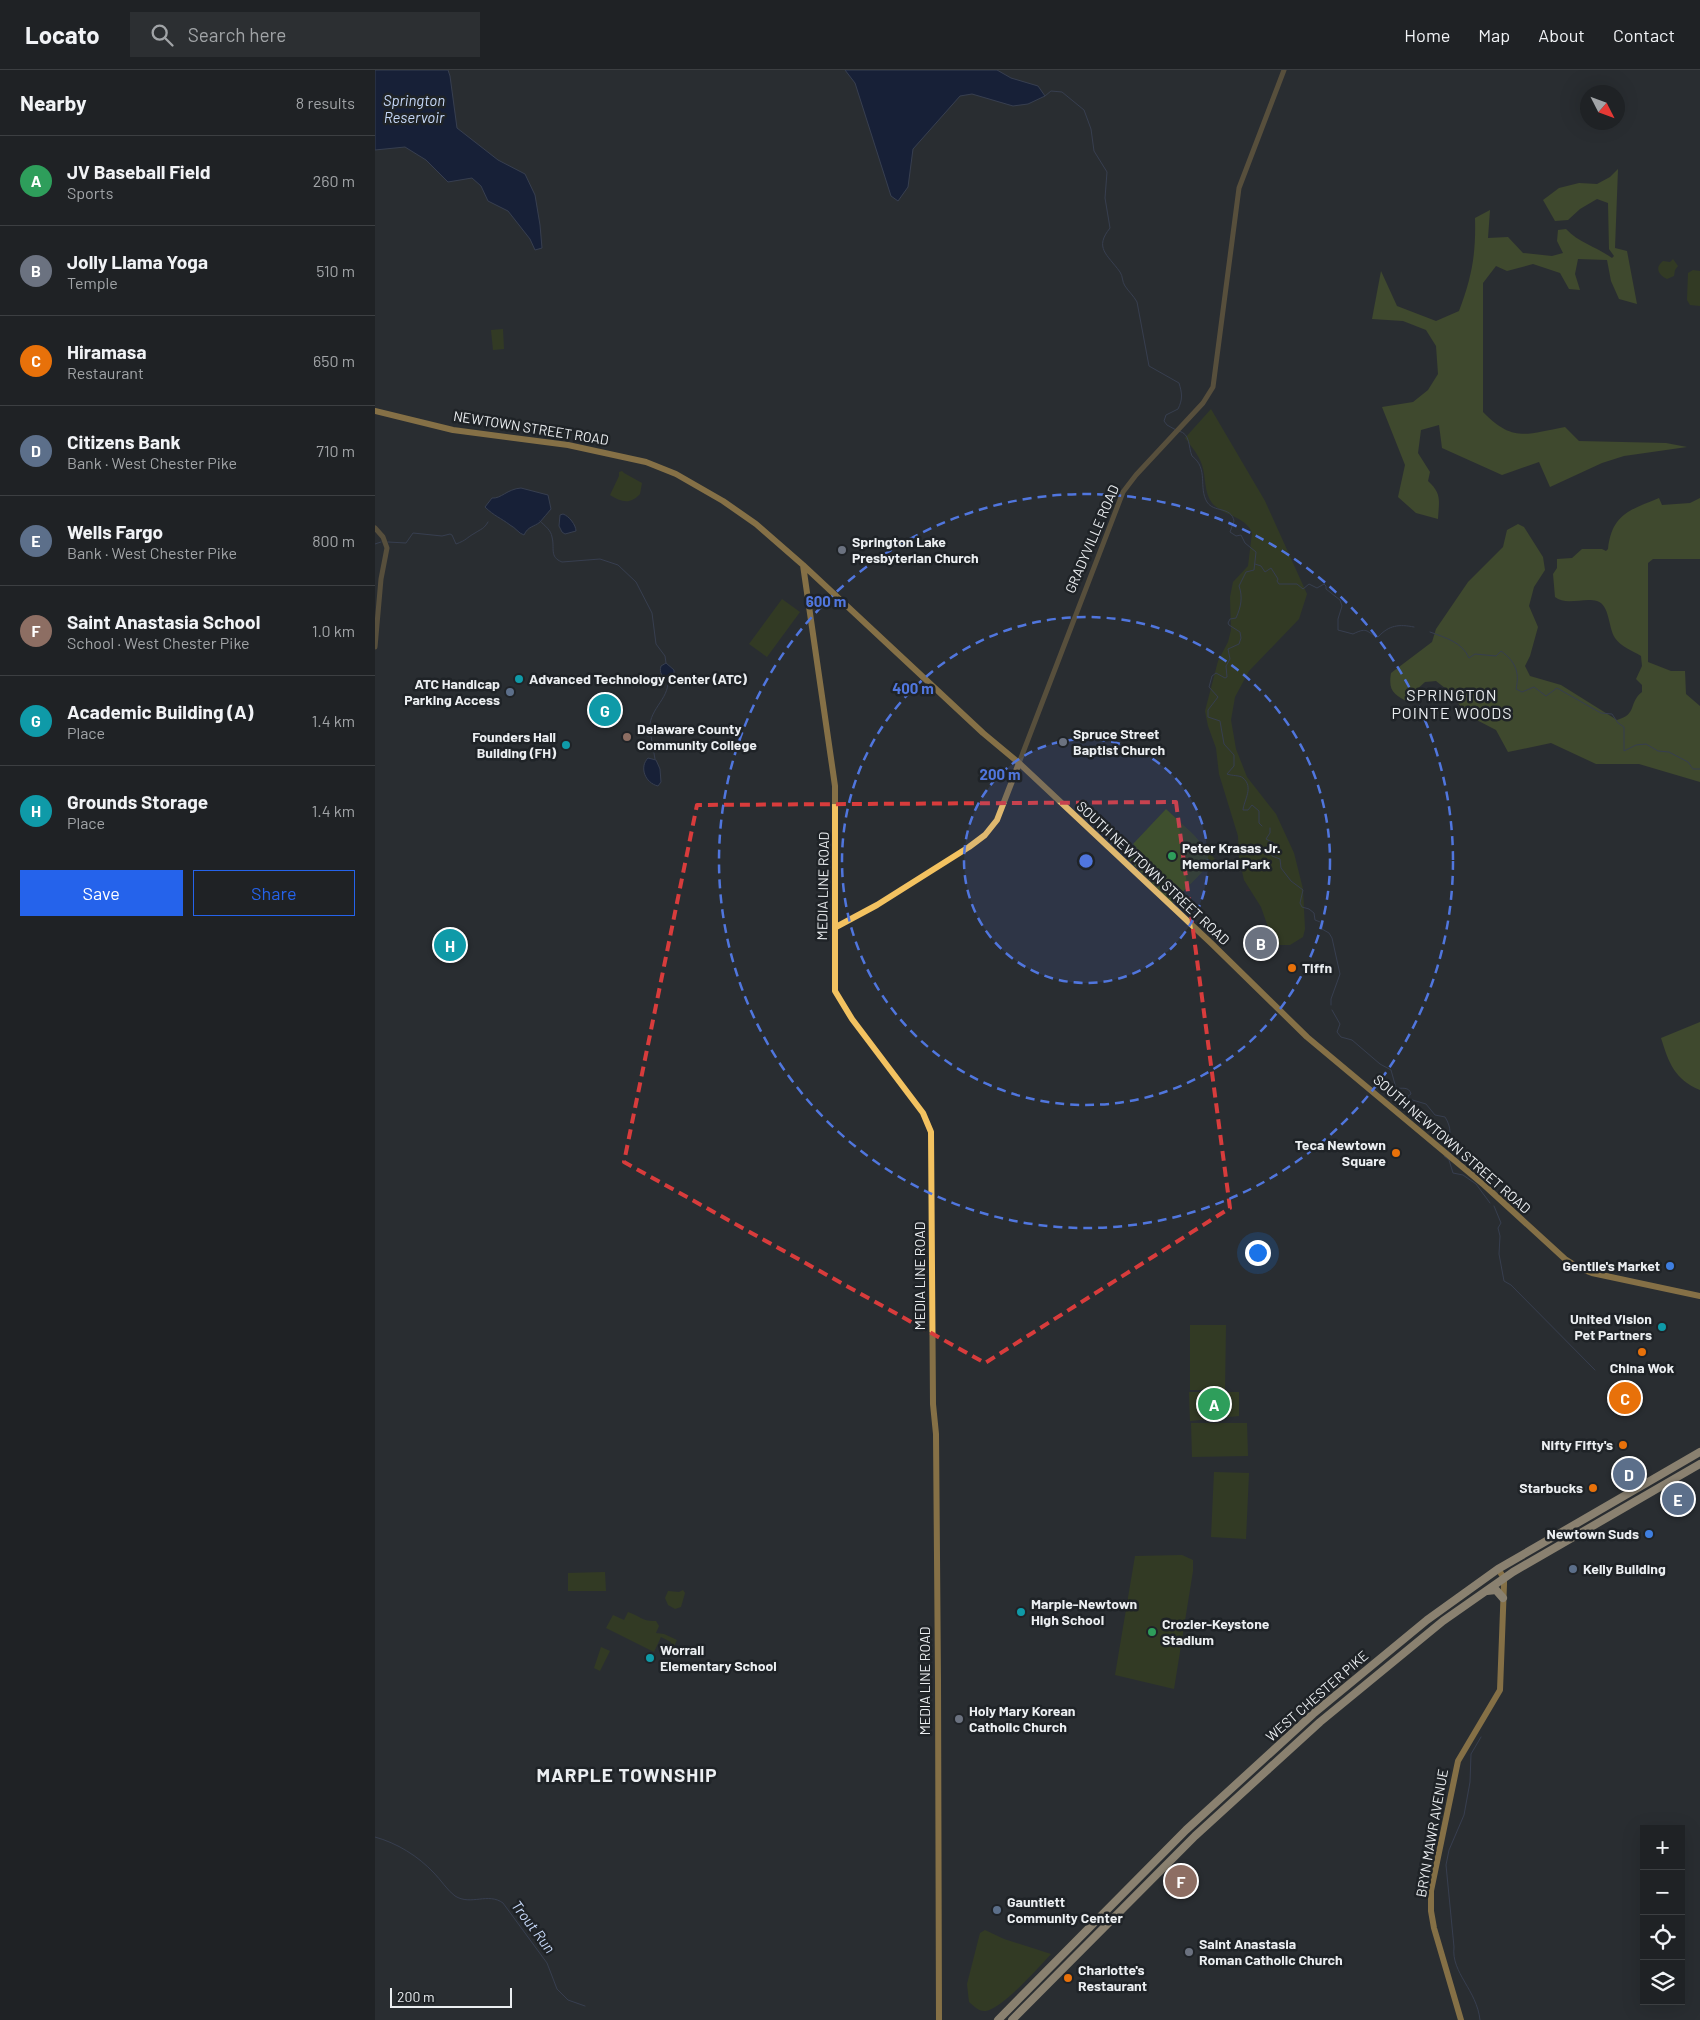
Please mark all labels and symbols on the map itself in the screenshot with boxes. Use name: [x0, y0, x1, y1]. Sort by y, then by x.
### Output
north arrow: [1580, 85, 1625, 130]
water label: Springton Reservoir: [383, 91, 445, 126]
street label: NEWTOWN STREET ROAD: [452, 407, 610, 448]
street label: GRADYVILLE ROAD: [1061, 482, 1122, 596]
place label: Springton Lake Presbyterian Church: [852, 533, 979, 566]
marker: Springton Lake Presbyterian Church: [836, 544, 848, 556]
text: 600 m: [806, 592, 846, 610]
place label: Advanced Technology Center (ATC): [529, 670, 747, 687]
marker: Advanced Technology Center (ATC): [513, 673, 525, 685]
place label: ATC Handicap Parking Access: [404, 675, 500, 708]
text: 400 m: [892, 679, 934, 697]
district label: SPRINGTON POINTE WOODS: [1391, 685, 1513, 722]
marker: ATC Handicap Parking Access: [504, 686, 516, 698]
pin: G: [589, 691, 621, 729]
place label: Delaware County Community College: [637, 720, 757, 753]
place label: Spruce Street Baptist Church: [1073, 725, 1165, 758]
place label: Founders Hall Building (FH): [472, 728, 556, 761]
marker: Delaware County Community College: [621, 731, 633, 743]
marker: Spruce Street Baptist Church: [1057, 736, 1069, 748]
marker: Founders Hall Building (FH): [560, 739, 572, 751]
text: 200 m: [979, 765, 1021, 783]
street label: SOUTH NEWTOWN STREET ROAD: [1073, 797, 1233, 948]
street label: MEDIA LINE ROAD: [813, 832, 832, 940]
place label: Peter Krasas Jr. Memorial Park: [1182, 839, 1281, 872]
marker: Peter Krasas Jr. Memorial Park: [1166, 850, 1178, 862]
centre of rings: [1077, 852, 1095, 870]
pin: B: [1245, 924, 1277, 962]
pin: H: [434, 926, 466, 964]
place label: Tiffn: [1302, 959, 1332, 976]
marker: Tiffn: [1286, 962, 1298, 974]
street label: SOUTH NEWTOWN STREET ROAD: [1370, 1071, 1534, 1217]
place label: Teca Newtown Square: [1295, 1136, 1386, 1169]
marker: Teca Newtown Square: [1390, 1147, 1402, 1159]
street label: MEDIA LINE ROAD: [911, 1222, 928, 1330]
your location: [1245, 1240, 1271, 1266]
place label: Gentile's Market: [1563, 1257, 1660, 1274]
marker: Gentile's Market: [1664, 1260, 1676, 1272]
place label: United Vision Pet Partners: [1570, 1310, 1652, 1343]
marker: United Vision Pet Partners: [1656, 1321, 1668, 1333]
marker: China Wok: [1636, 1346, 1648, 1358]
place label: China Wok: [1610, 1359, 1675, 1376]
pin: C: [1609, 1379, 1641, 1417]
pin: A: [1198, 1385, 1230, 1423]
place label: Nifty Fifty's: [1541, 1436, 1613, 1453]
marker: Nifty Fifty's: [1617, 1439, 1629, 1451]
pin: D: [1613, 1455, 1645, 1493]
place label: Starbucks: [1519, 1479, 1583, 1496]
pin: E: [1662, 1480, 1694, 1518]
marker: Starbucks: [1587, 1482, 1599, 1494]
place label: Newtown Suds: [1547, 1525, 1639, 1542]
marker: Newtown Suds: [1643, 1528, 1655, 1540]
place label: Kelly Building: [1583, 1560, 1666, 1577]
marker: Kelly Building: [1567, 1563, 1579, 1575]
place label: Marple-Newtown High School: [1031, 1595, 1137, 1628]
marker: Marple-Newtown High School: [1015, 1606, 1027, 1618]
place label: Crozier-Keystone Stadium: [1162, 1615, 1270, 1648]
marker: Crozier-Keystone Stadium: [1146, 1626, 1158, 1638]
street label: MEDIA LINE ROAD: [916, 1627, 933, 1735]
place label: Worrall Elementary School: [660, 1641, 777, 1674]
street label: WEST CHESTER PIKE: [1262, 1647, 1371, 1745]
marker: Worrall Elementary School: [644, 1652, 656, 1664]
place label: Holy Mary Korean Catholic Church: [969, 1702, 1076, 1735]
marker: Holy Mary Korean Catholic Church: [953, 1713, 965, 1725]
district label: MARPLE TOWNSHIP: [537, 1763, 717, 1786]
street label: BRYN MAWR AVENUE: [1412, 1767, 1451, 1898]
pin: F: [1165, 1862, 1197, 1900]
place label: Gauntlett Community Center: [1007, 1893, 1123, 1926]
water label: Trout Run: [508, 1897, 559, 1956]
marker: Gauntlett Community Center: [991, 1904, 1003, 1916]
place label: Saint Anastasia Roman Catholic Church: [1199, 1935, 1343, 1968]
marker: Saint Anastasia Roman Catholic Church: [1183, 1946, 1195, 1958]
place label: Charlotte's Restaurant: [1078, 1961, 1147, 1994]
marker: Charlotte's Restaurant: [1062, 1972, 1074, 1984]
scale bar: [390, 1985, 513, 2008]

